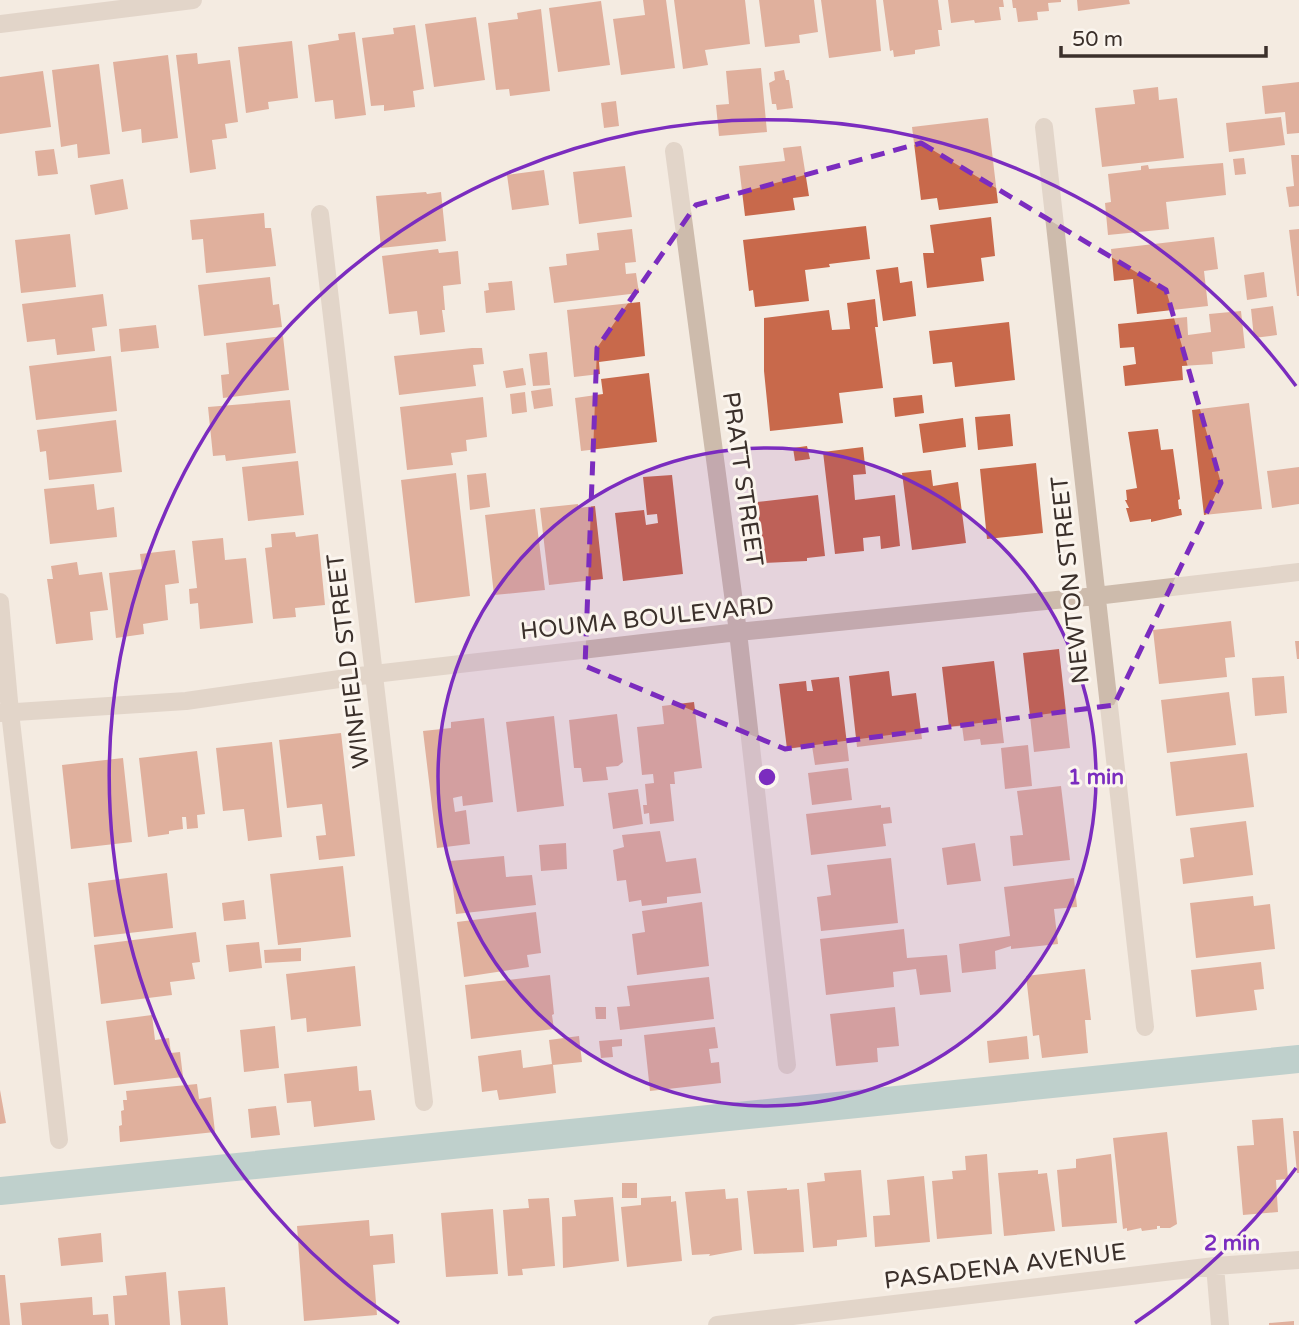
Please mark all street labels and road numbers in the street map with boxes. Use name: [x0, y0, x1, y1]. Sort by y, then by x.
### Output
street label: PRATT STREET: [716, 390, 769, 569]
street label: NEWTON STREET: [1045, 474, 1096, 685]
street label: WINFIELD STREET: [321, 552, 376, 770]
street label: HOUMA BOULEVARD: [519, 591, 775, 646]
street label: PASADENA AVENUE: [882, 1237, 1128, 1296]

